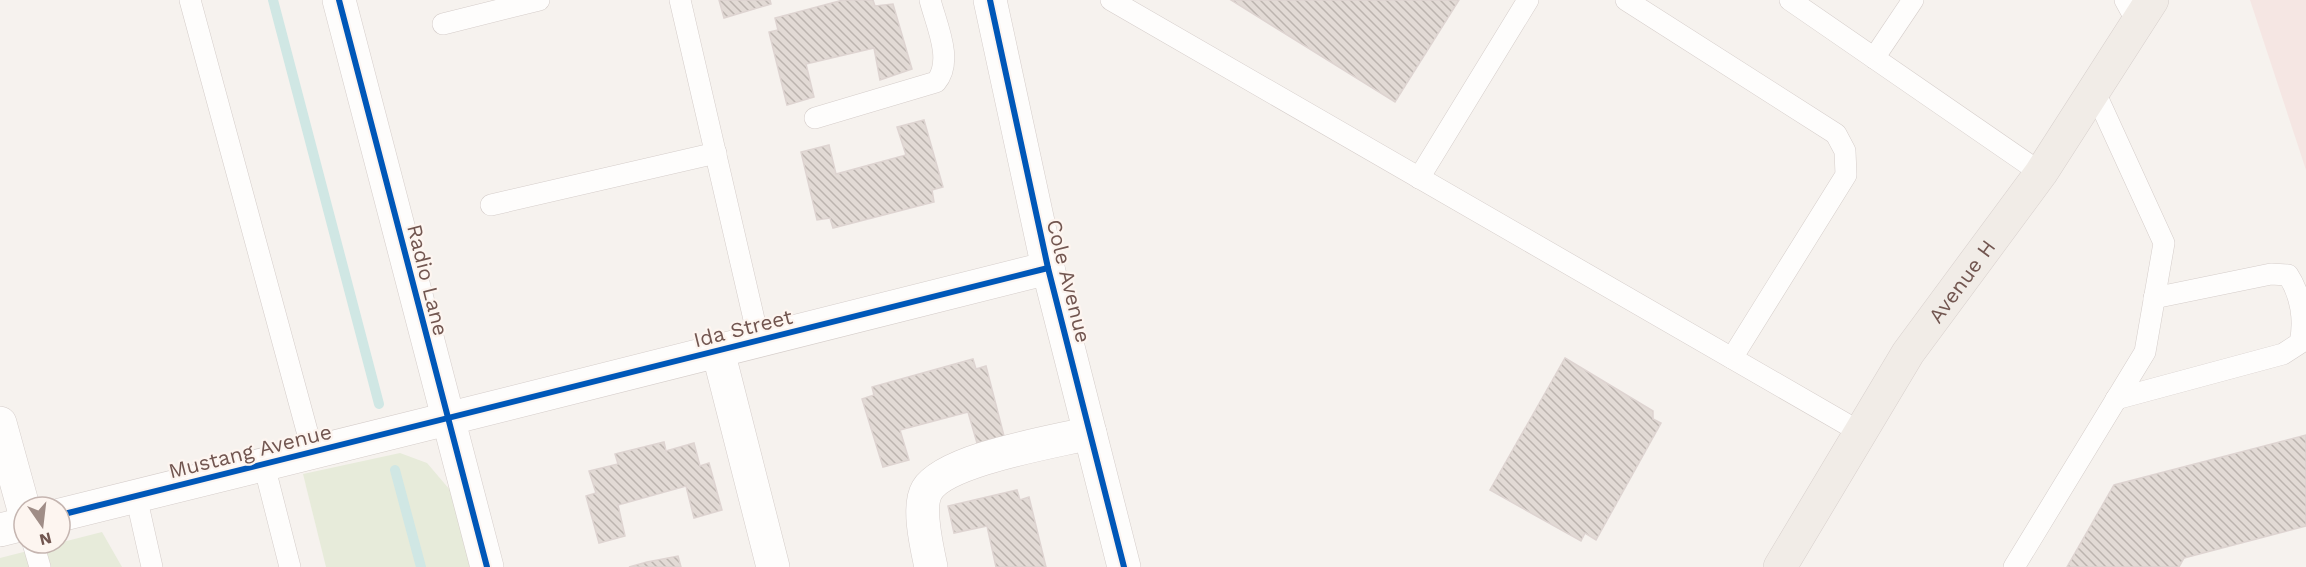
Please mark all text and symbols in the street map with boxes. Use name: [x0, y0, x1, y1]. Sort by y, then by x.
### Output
street label: Cole Avenue: [1042, 217, 1096, 345]
street label: Radio Lane: [402, 222, 454, 338]
street label: Avenue H: [1922, 235, 2000, 327]
street label: Ida Street: [691, 304, 795, 352]
street label: Mustang Avenue: [166, 419, 334, 483]
north arrow: [12, 495, 72, 555]
text: N: [37, 528, 54, 550]

